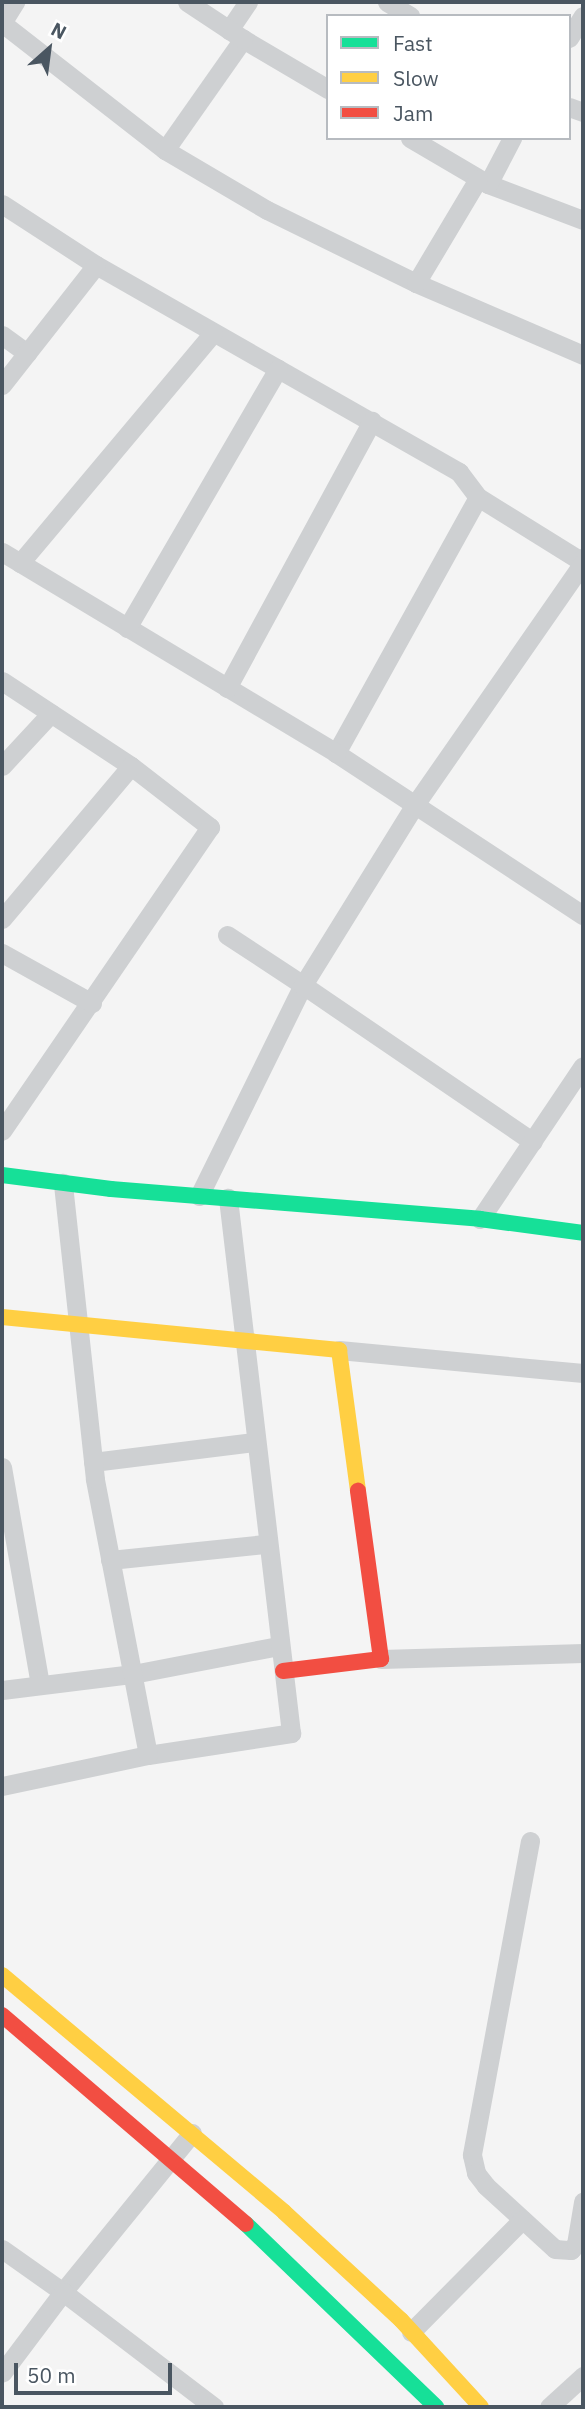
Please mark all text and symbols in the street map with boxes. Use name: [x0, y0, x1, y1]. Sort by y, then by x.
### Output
north arrow: [14, 14, 84, 84]
legend: [326, 14, 571, 140]
text: N: [47, 17, 71, 44]
text: Fast: [393, 29, 433, 57]
text: Slow: [393, 64, 439, 92]
text: Jam: [393, 99, 433, 127]
scale bar: [18, 2350, 175, 2394]
text: 50 m: [27, 2361, 76, 2389]

